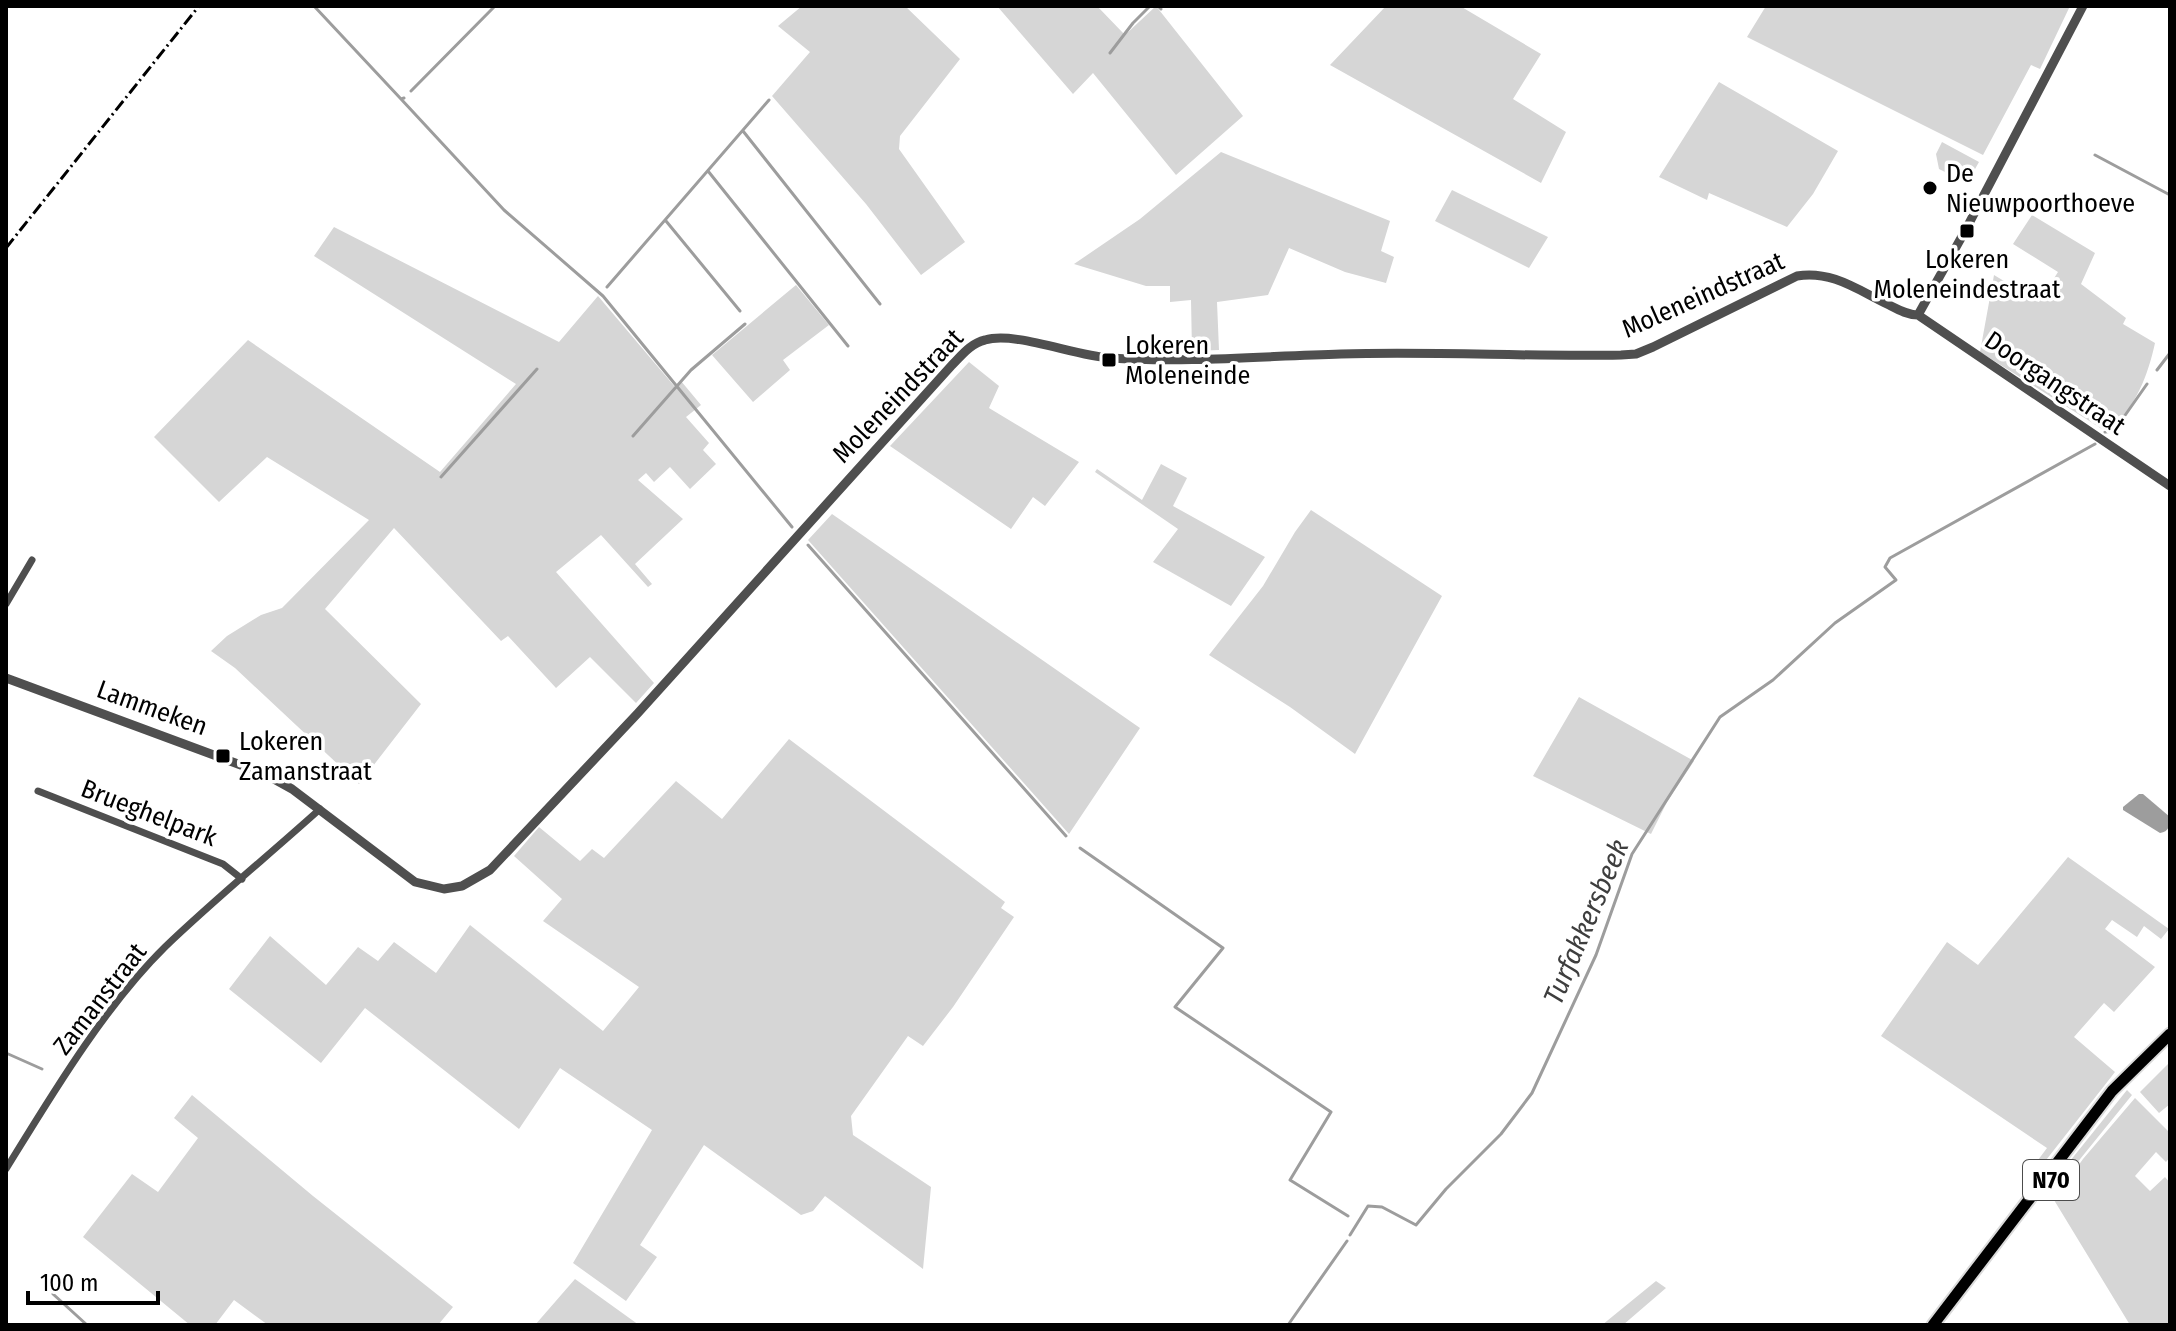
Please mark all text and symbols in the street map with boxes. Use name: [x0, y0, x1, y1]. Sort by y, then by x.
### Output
place label: De Nieuwpoorthoeve: [1946, 158, 2135, 219]
marker: De Nieuwpoorthoeve: [1921, 179, 1939, 197]
marker: Lokeren Moleneindestraat: [1958, 222, 1976, 240]
place label: Lokeren Moleneindestraat: [1873, 244, 2061, 305]
street label: Moleneindstraat: [1617, 245, 1789, 345]
street label: Moleneindstraat: [826, 322, 970, 469]
street label: Doorgangstraat: [1979, 325, 2132, 442]
place label: Lokeren Moleneinde: [1125, 330, 1250, 391]
marker: Lokeren Moleneinde: [1100, 351, 1118, 369]
street label: Lammeken: [93, 674, 211, 742]
place label: Lokeren Zamanstraat: [239, 726, 372, 787]
marker: Lokeren Zamanstraat: [214, 747, 232, 765]
street label: Brueghelpark: [77, 773, 222, 853]
water label: Turfakkersbeek: [1536, 835, 1636, 1009]
street label: Zamanstraat: [47, 937, 153, 1061]
road number: N70: [2023, 1160, 2079, 1200]
scale bar: [28, 1255, 158, 1305]
text: 100 m: [40, 1269, 98, 1297]

